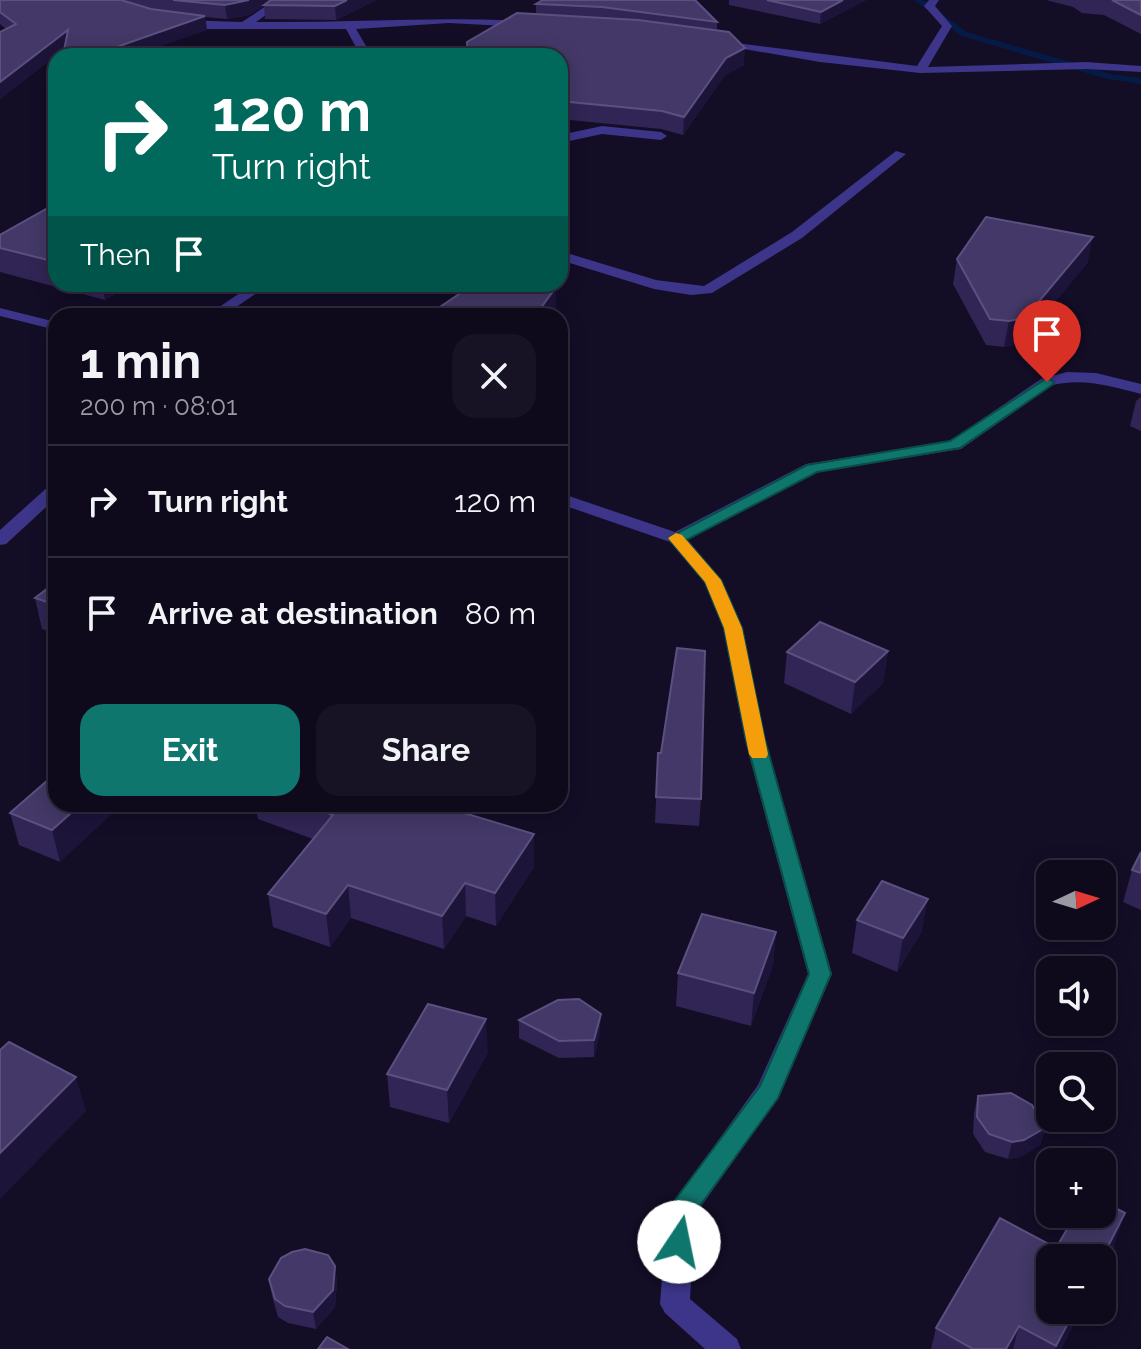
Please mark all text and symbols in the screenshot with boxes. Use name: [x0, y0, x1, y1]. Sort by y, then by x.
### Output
text: 120 m: [212, 78, 371, 144]
icon: right: [80, 80, 184, 184]
text: Turn right: [212, 145, 371, 187]
icon: arrive: [167, 232, 211, 276]
text: Then: [80, 237, 151, 272]
pin: [1013, 300, 1081, 382]
icon: arrive: [1025, 312, 1069, 356]
text: 1 min: [80, 333, 201, 389]
button: close: [452, 334, 536, 418]
text: 200 m · 08:01: [80, 391, 237, 421]
icon: right: [80, 479, 124, 523]
text: Turn right: [148, 484, 288, 519]
text: 120 m: [454, 484, 536, 519]
icon: arrive: [80, 591, 124, 635]
text: Arrive at destination: [148, 596, 438, 631]
text: 80 m: [465, 596, 536, 631]
button: Exit: [80, 704, 300, 796]
button: Share: [316, 704, 536, 796]
north arrow: [1036, 860, 1116, 940]
map controls: [1036, 860, 1116, 1324]
button: sound: [1036, 956, 1116, 1036]
button: search: [1036, 1052, 1116, 1132]
button: +: [1036, 1148, 1116, 1228]
position arrow: [637, 1200, 721, 1284]
button: −: [1036, 1244, 1116, 1324]

